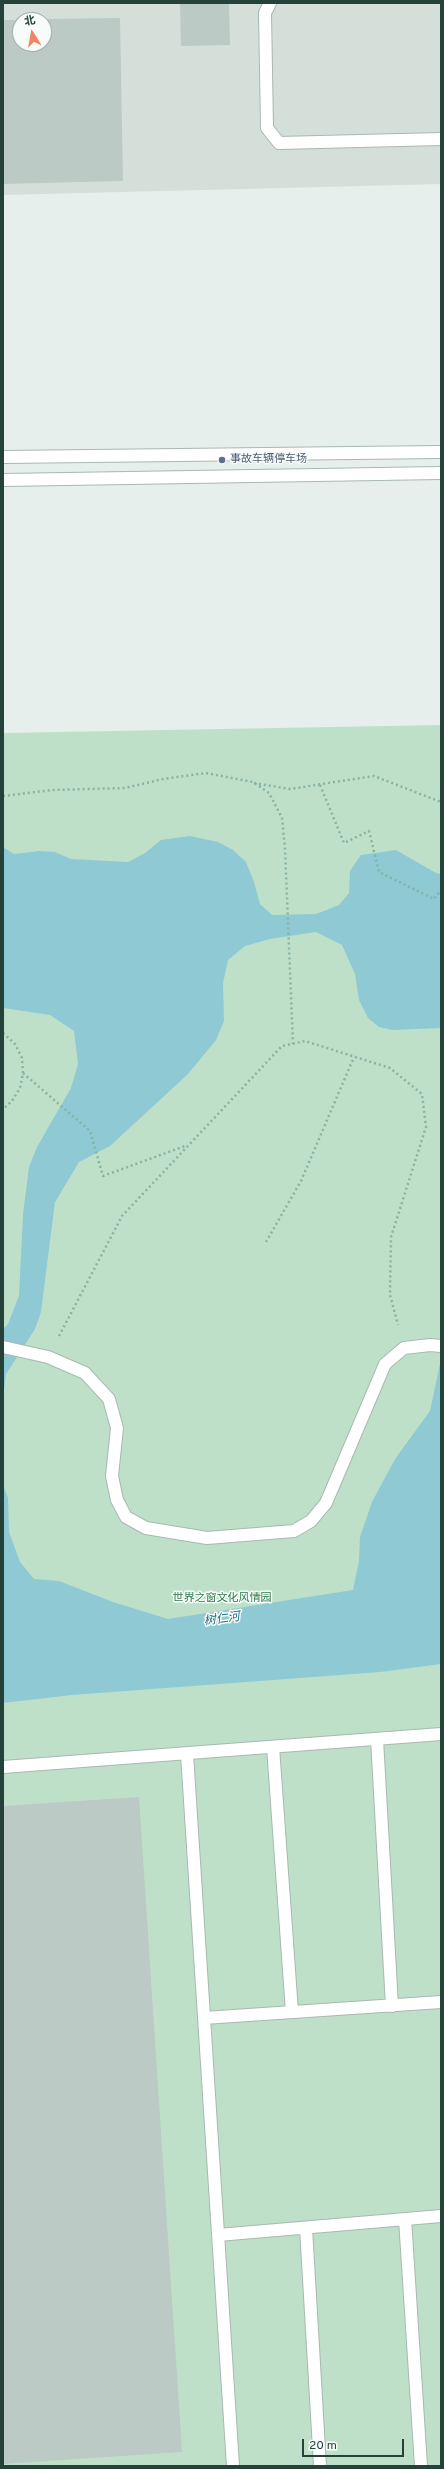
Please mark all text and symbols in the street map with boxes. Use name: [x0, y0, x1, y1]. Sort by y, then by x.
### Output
north arrow: [12, 12, 52, 52]
text: 北: [23, 13, 37, 29]
place label: 事故车辆停车场: [230, 453, 307, 467]
marker: 事故车辆停车场: [217, 455, 227, 465]
park label: 世界之窗文化风情园: [173, 1592, 271, 1606]
water label: 树仁河: [203, 1610, 241, 1630]
scale bar: [304, 2431, 406, 2457]
text: 20 m: [309, 2438, 337, 2454]

